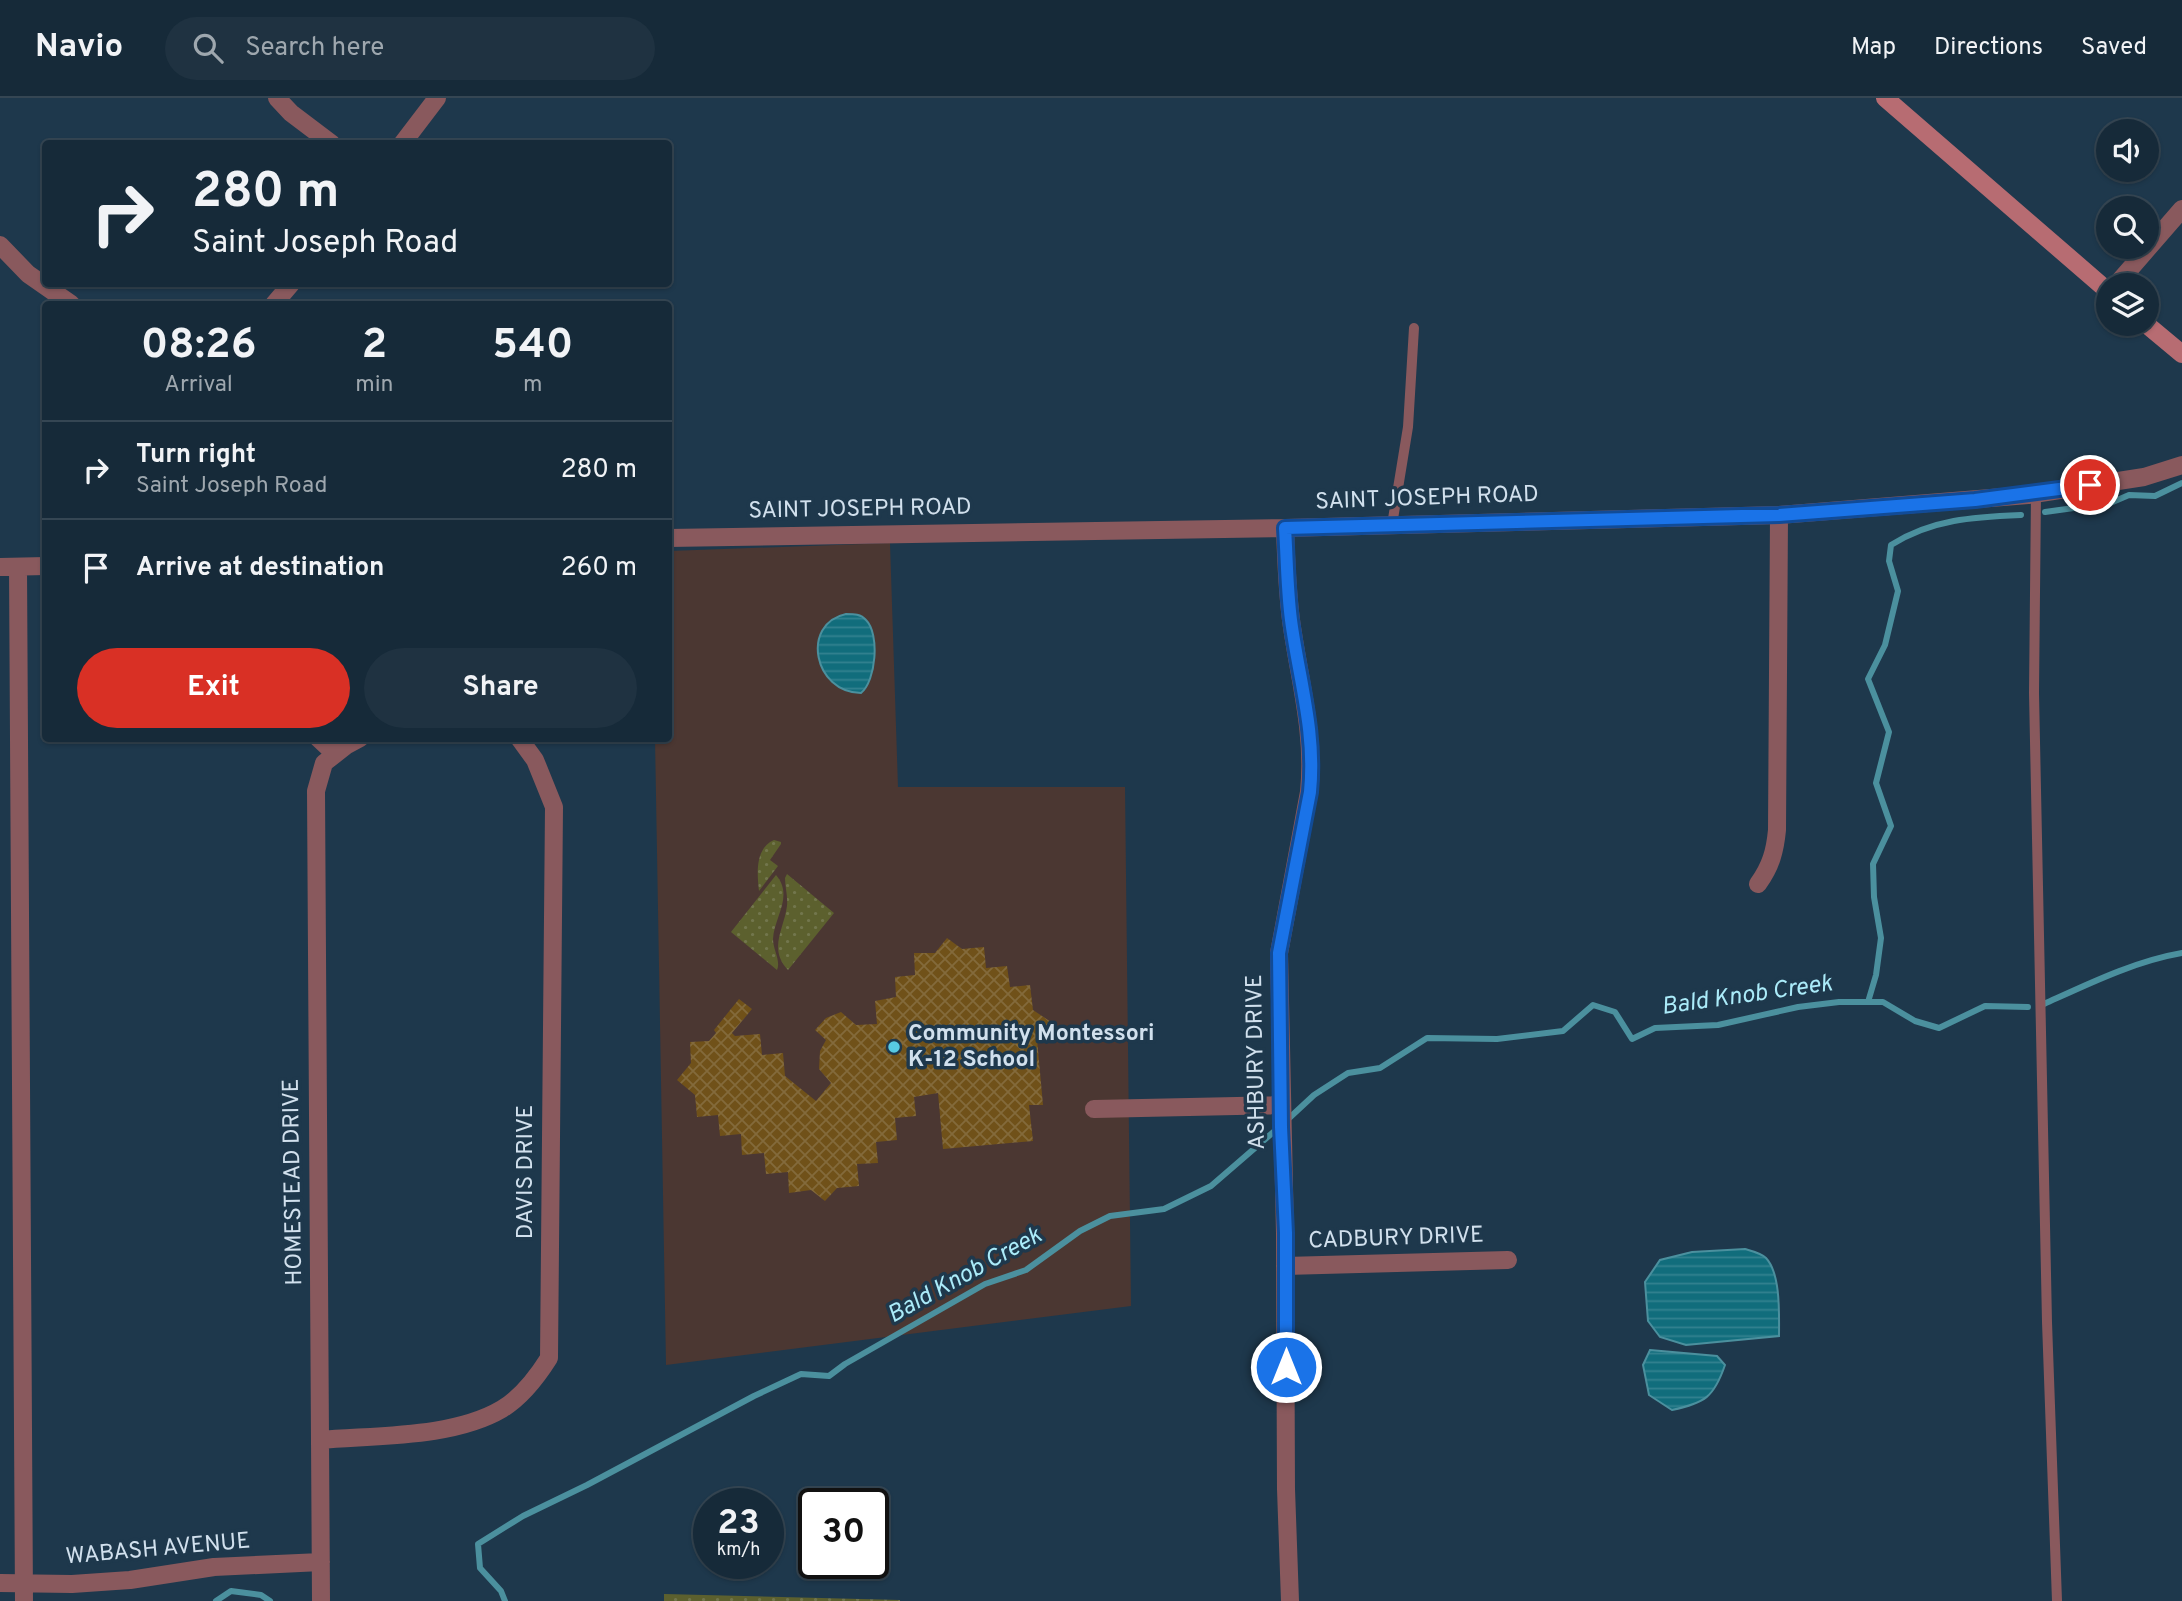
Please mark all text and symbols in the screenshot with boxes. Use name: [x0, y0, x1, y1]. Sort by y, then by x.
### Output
search box: [165, 17, 655, 80]
text: Navio: [35, 27, 123, 69]
icon: search: [189, 29, 227, 67]
text: Search here: [245, 32, 384, 65]
text: Map: [1851, 33, 1896, 63]
text: Directions: [1934, 33, 2043, 63]
text: Saved: [2081, 33, 2147, 63]
map controls: [2096, 119, 2159, 336]
button: sound: [2096, 119, 2159, 182]
text: 280 m: [192, 163, 339, 225]
icon: right: [77, 168, 168, 259]
button: search: [2096, 196, 2159, 259]
text: Saint Joseph Road: [192, 224, 458, 264]
button: layers: [2096, 273, 2159, 336]
text: 08:26: [141, 320, 256, 373]
text: 2: [361, 320, 387, 373]
text: 540: [492, 320, 573, 373]
text: Arrival: [164, 371, 233, 400]
text: min: [355, 371, 393, 400]
text: m: [523, 371, 542, 400]
text: Turn right: [136, 439, 256, 472]
icon: right: [77, 451, 115, 489]
text: 280 m: [561, 454, 637, 487]
pin: [2060, 455, 2120, 515]
icon: arrive: [2071, 466, 2109, 504]
text: Saint Joseph Road: [136, 472, 327, 501]
street label: SAINT JOSEPH ROAD: [1315, 481, 1539, 517]
street label: SAINT JOSEPH ROAD: [748, 494, 972, 526]
icon: arrive: [77, 549, 115, 587]
text: Arrive at destination: [136, 552, 384, 585]
text: 260 m: [561, 552, 637, 585]
button: Exit: [77, 648, 350, 728]
button: Share: [364, 648, 637, 728]
water label: Bald Knob Creek: [1660, 969, 1835, 1023]
street label: ASHBURY DRIVE: [1241, 974, 1273, 1150]
place label: Community Montessori K-12 School: [908, 1020, 1154, 1075]
marker: Community Montessori K-12 School: [886, 1039, 902, 1055]
street label: HOMESTEAD DRIVE: [278, 1078, 310, 1286]
street label: DAVIS DRIVE: [512, 1105, 541, 1239]
water label: Bald Knob Creek: [882, 1221, 1048, 1331]
street label: CADBURY DRIVE: [1308, 1221, 1484, 1257]
position arrow: [1249, 1330, 1323, 1404]
speed limit sign: 30: [798, 1488, 889, 1579]
text: 23: [717, 1502, 760, 1546]
street label: WABASH AVENUE: [65, 1527, 251, 1573]
text: km/h: [717, 1539, 760, 1562]

